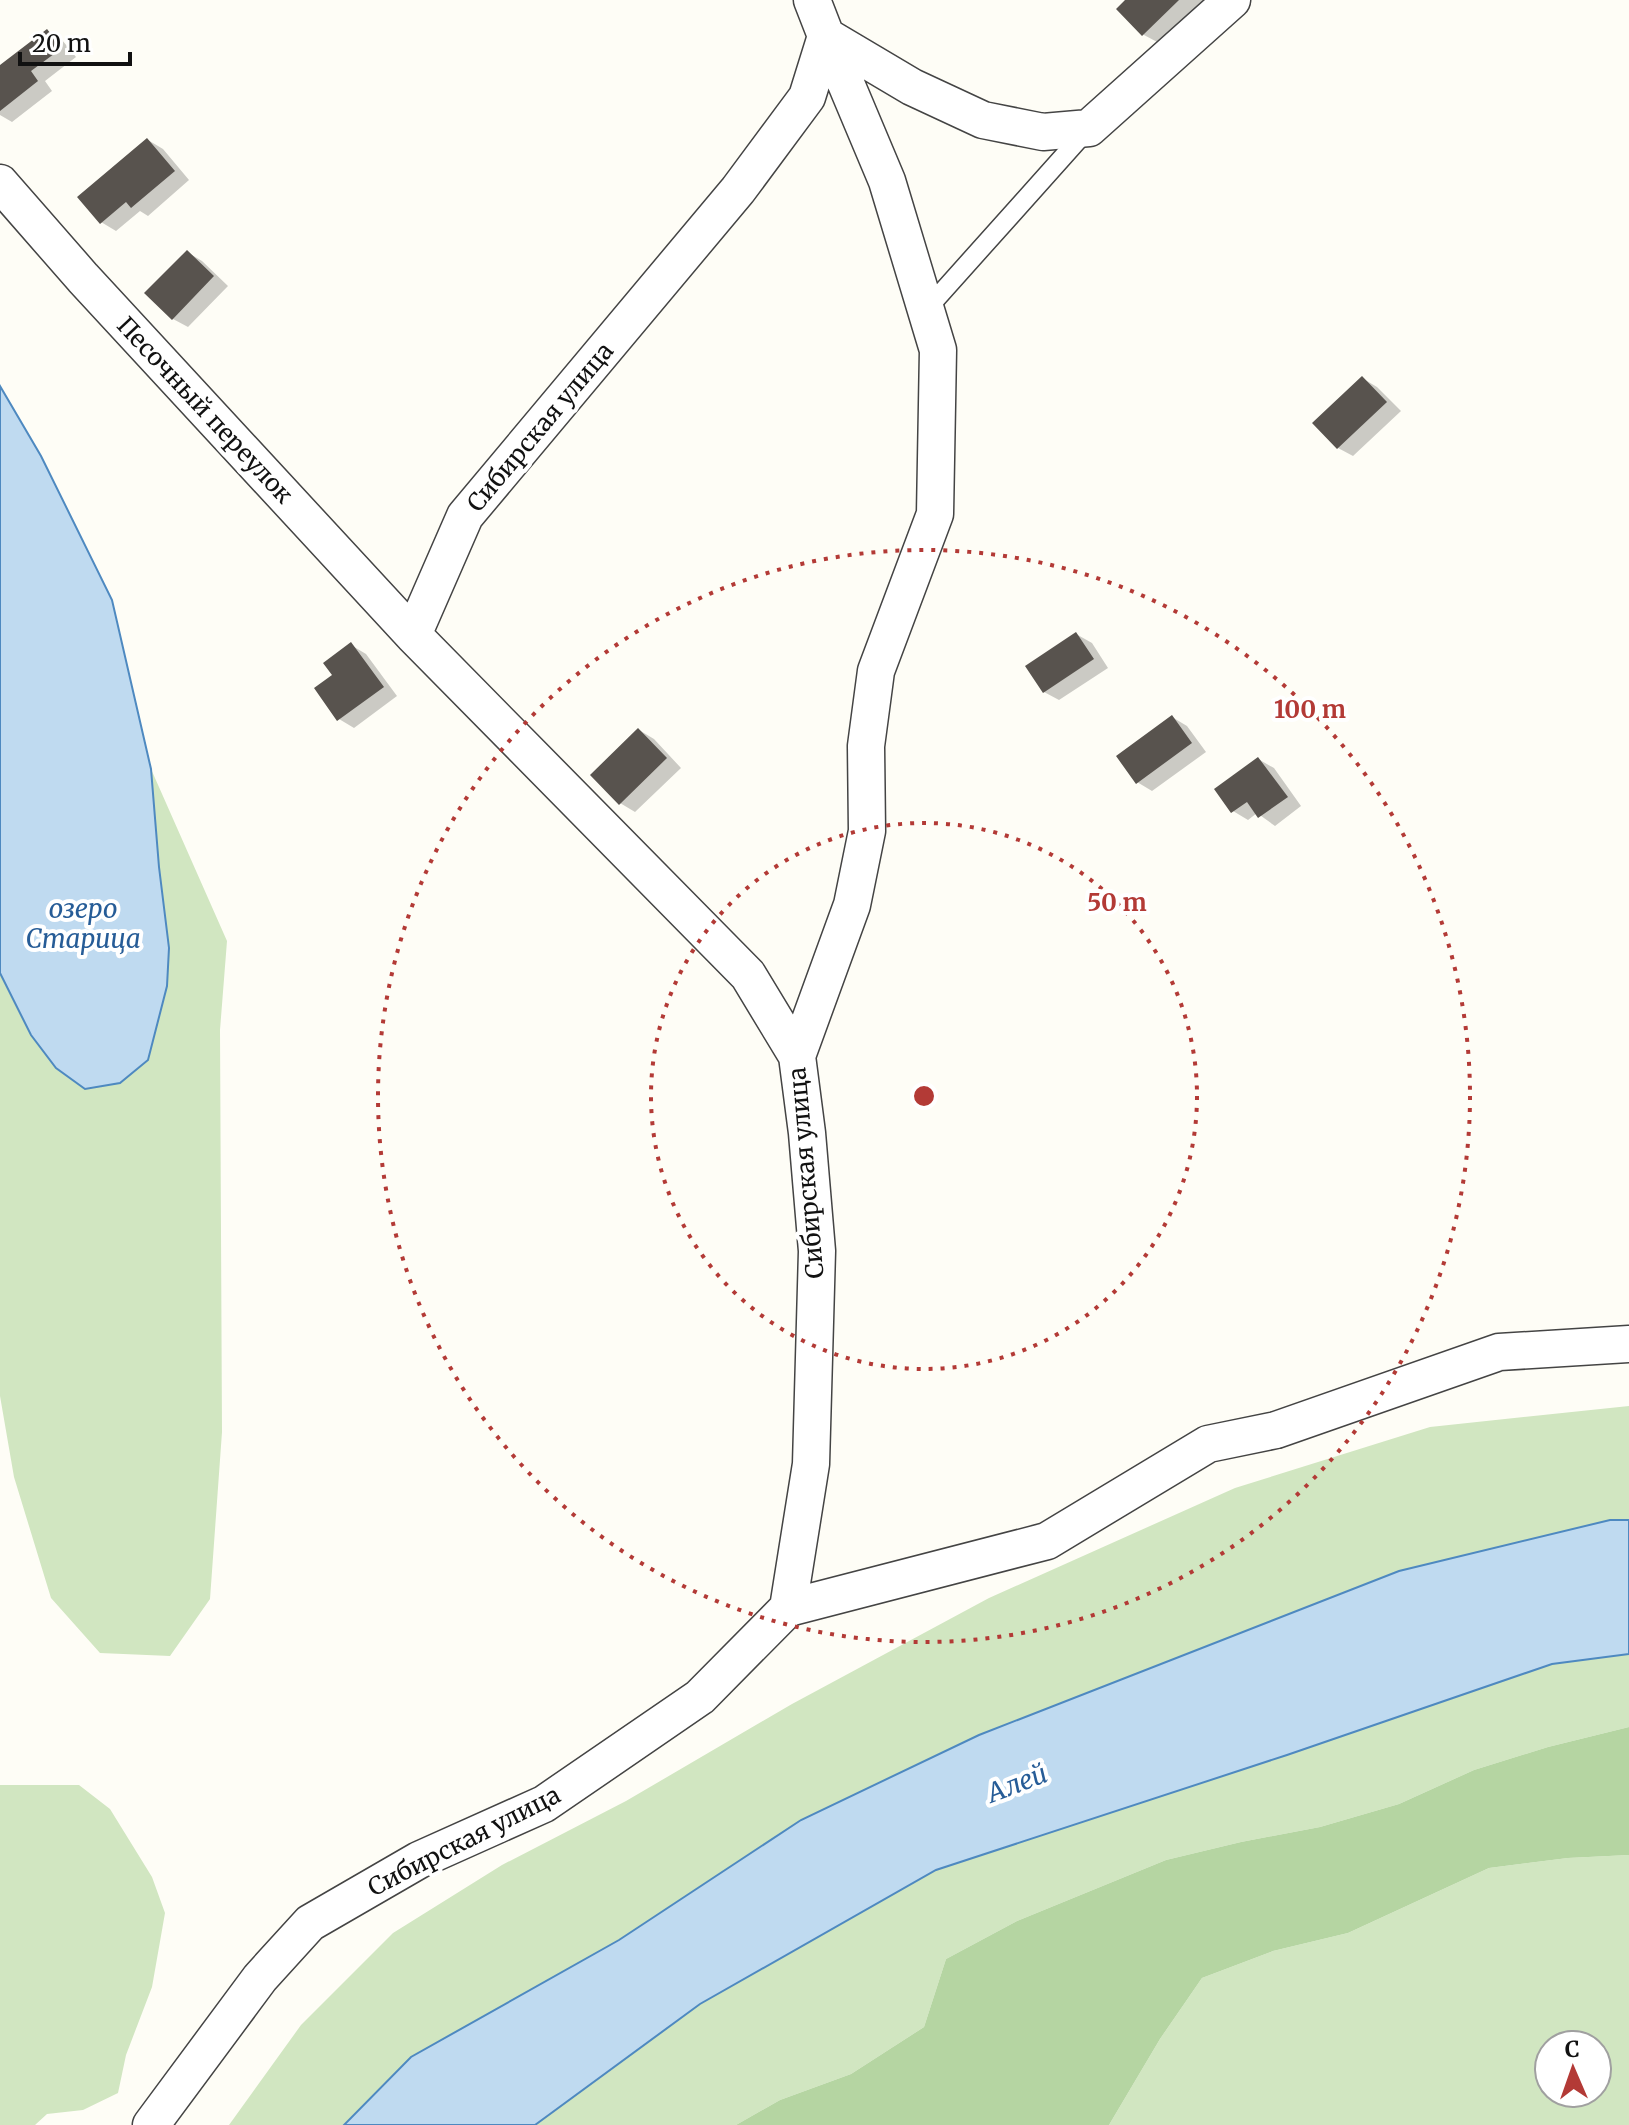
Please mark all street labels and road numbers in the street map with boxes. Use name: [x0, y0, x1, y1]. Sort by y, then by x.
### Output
street label: Песочный переулок: [110, 310, 300, 510]
street label: Сибирская улица: [460, 336, 620, 518]
street label: Сибирская улица: [781, 1066, 831, 1280]
street label: Сибирская улица: [363, 1779, 566, 1903]

